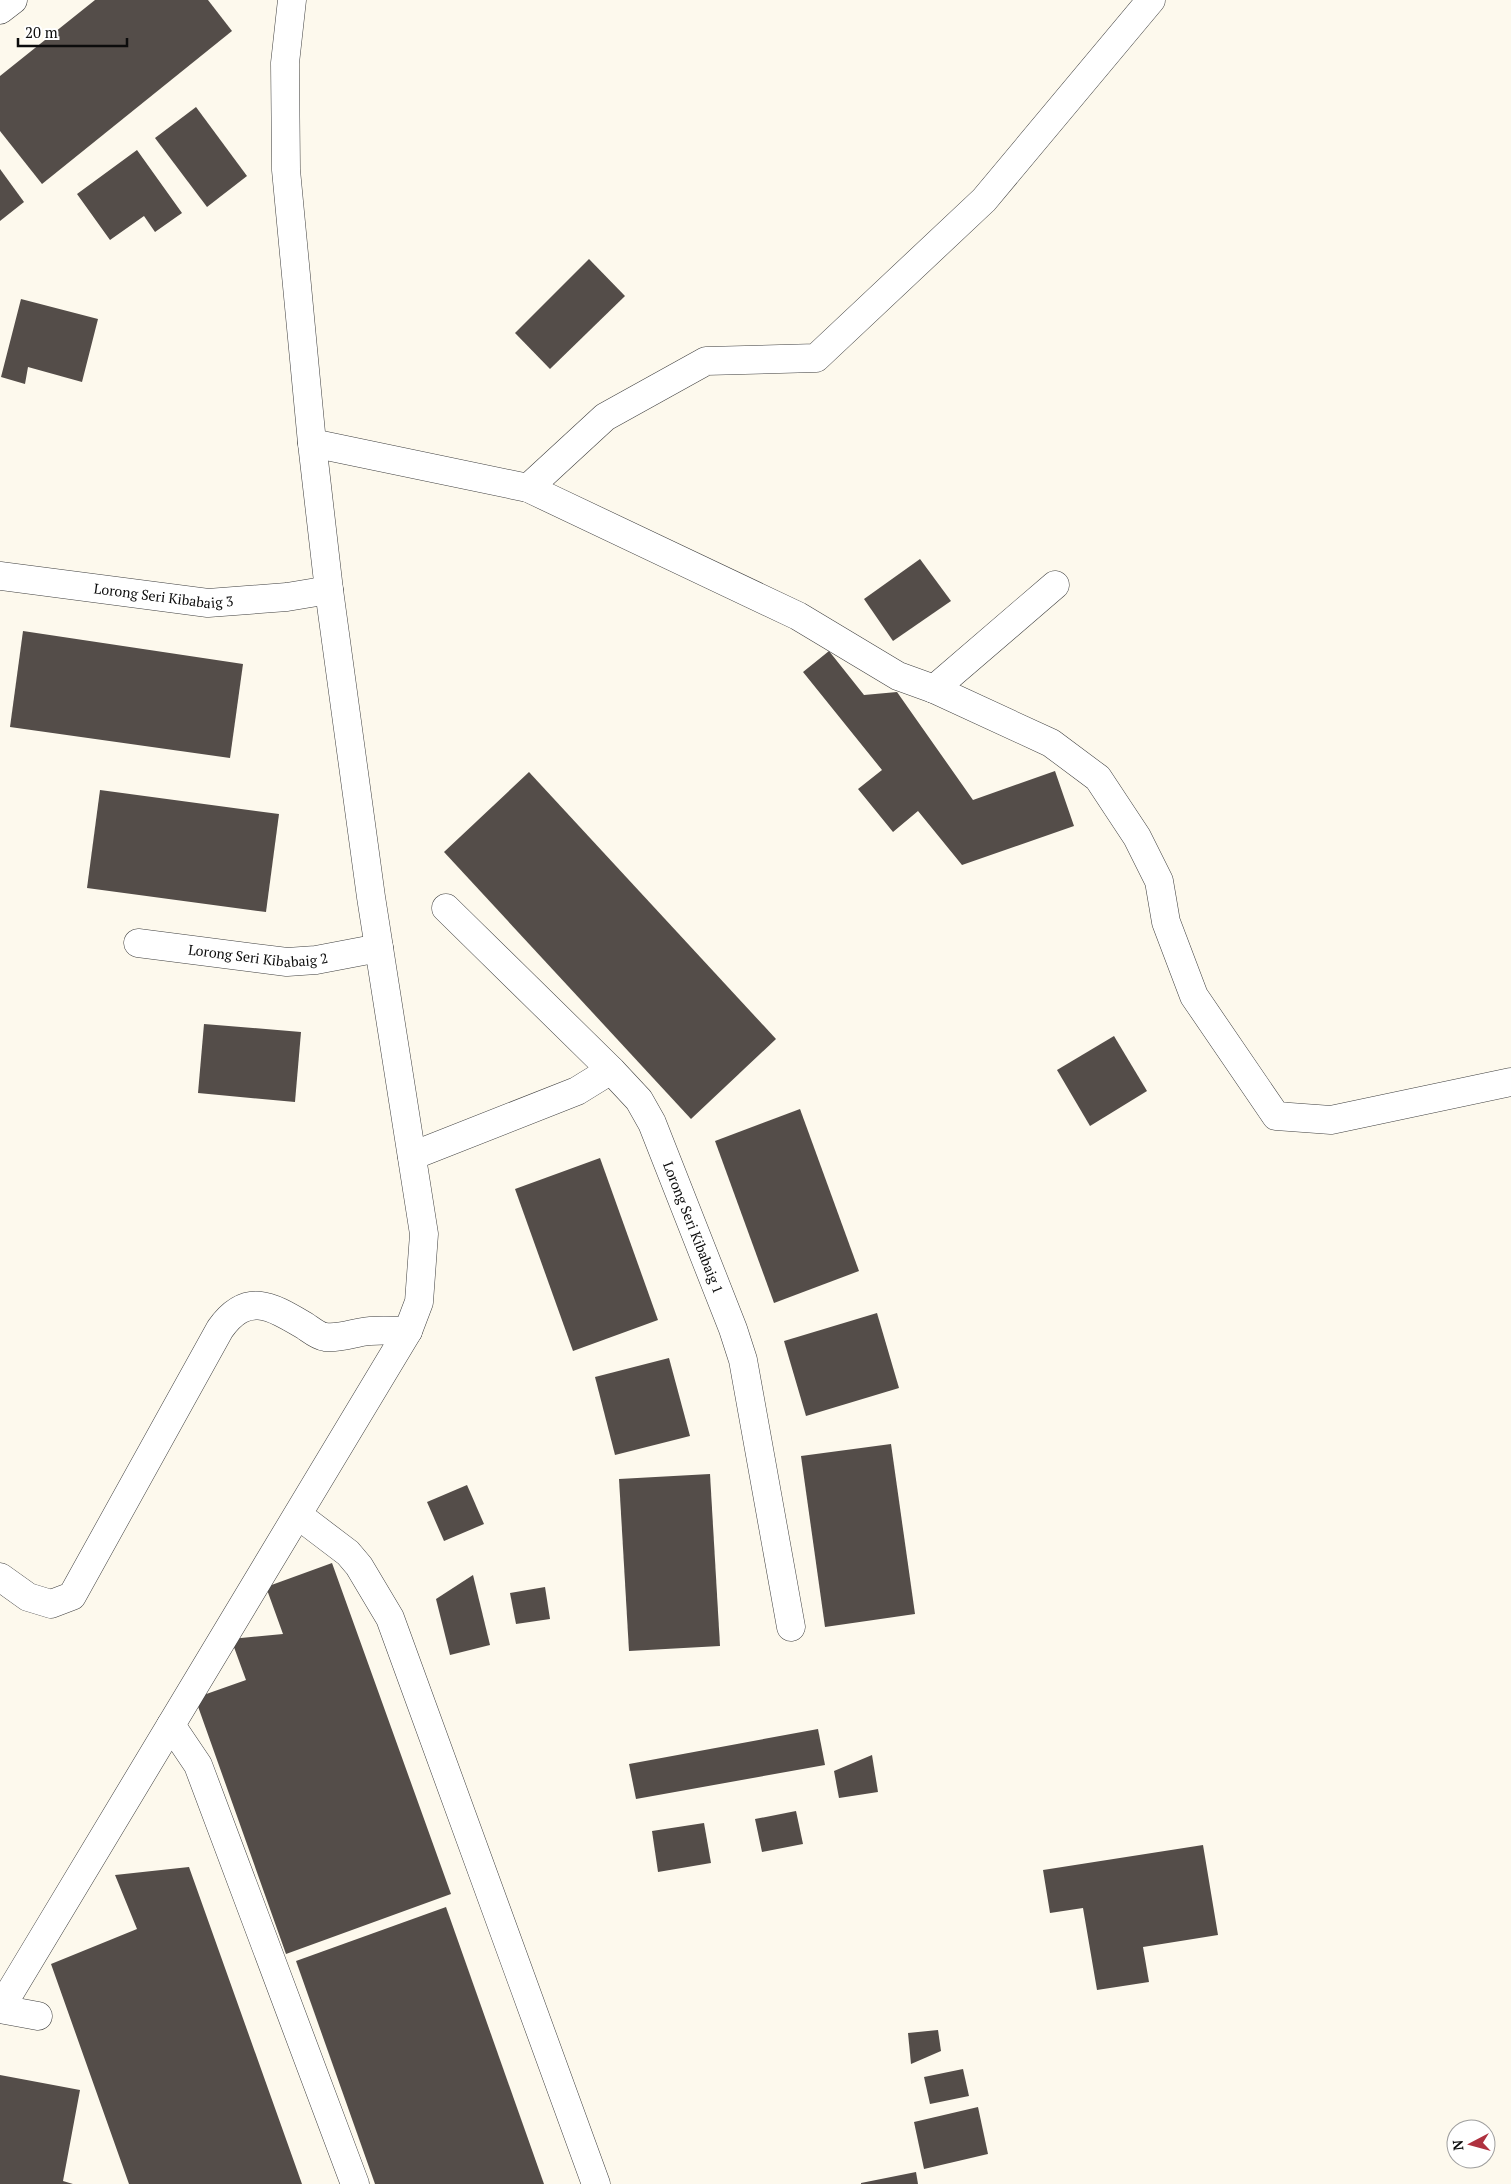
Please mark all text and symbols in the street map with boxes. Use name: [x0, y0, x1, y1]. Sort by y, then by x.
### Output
scale bar: [18, 15, 126, 47]
text: 20 m: [25, 22, 58, 42]
street label: Lorong Seri Kibabaig 3: [93, 578, 234, 612]
street label: Lorong Seri Kibabaig 2: [187, 940, 329, 971]
street label: Lorong Seri Kibabaig 1: [659, 1159, 728, 1296]
north arrow: [1446, 2119, 1496, 2169]
text: N: [1448, 2139, 1468, 2152]

